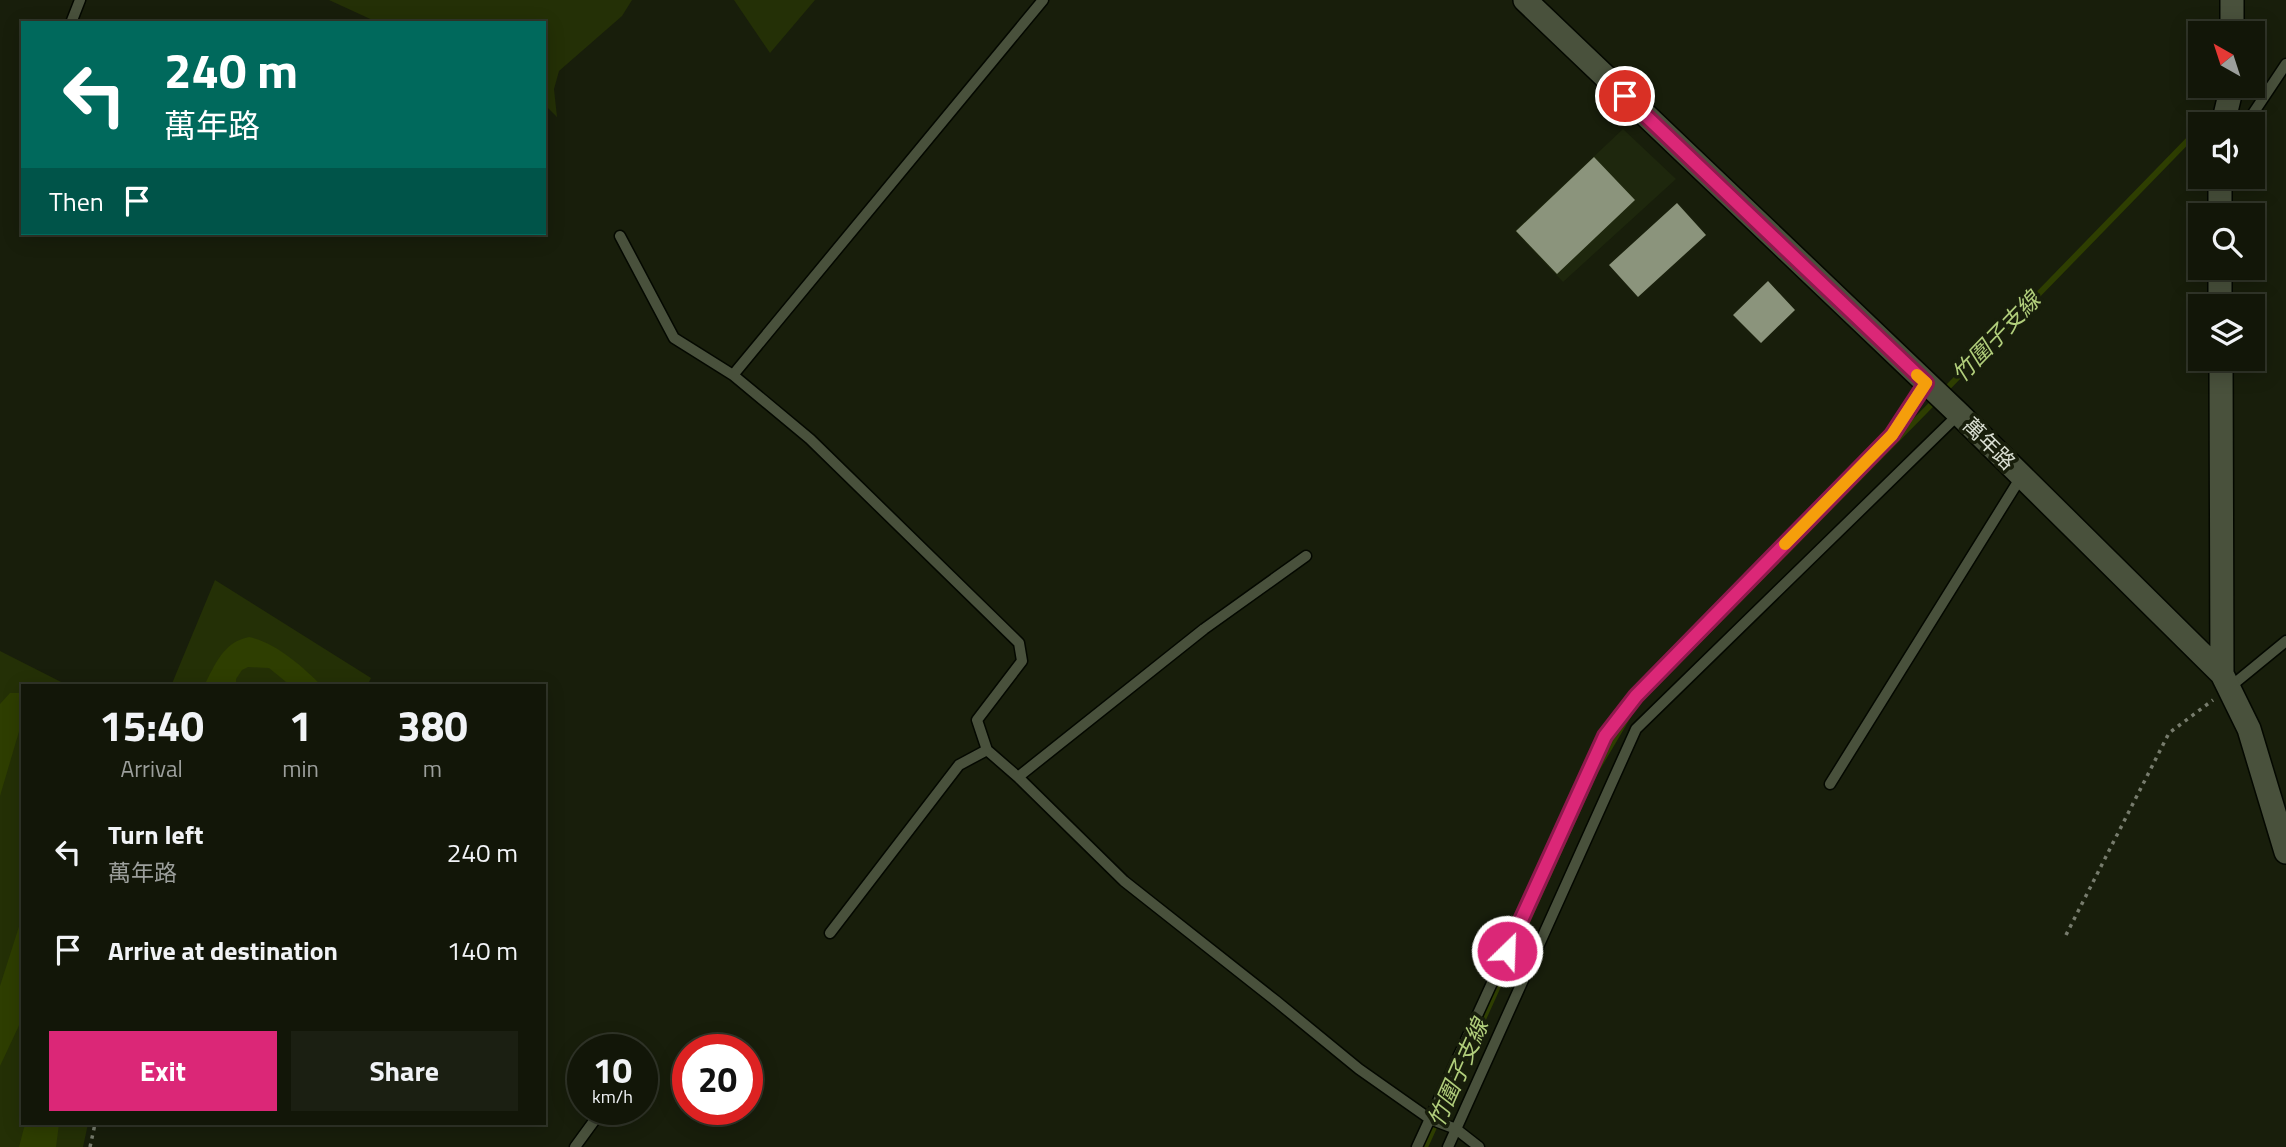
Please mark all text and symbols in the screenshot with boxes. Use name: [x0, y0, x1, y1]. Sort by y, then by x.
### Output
north arrow: [2188, 21, 2264, 98]
map controls: [2188, 21, 2265, 371]
text: 240 m: [164, 32, 298, 107]
icon: left: [49, 49, 140, 140]
pin: [1595, 66, 1655, 126]
icon: arrive: [1606, 77, 1644, 115]
text: 萬年路: [164, 101, 260, 149]
button: sound: [2188, 112, 2265, 189]
text: Then: [49, 182, 104, 221]
icon: arrive: [118, 182, 156, 220]
button: search: [2188, 203, 2265, 280]
water label: 竹圍子支線: [1943, 281, 2050, 390]
button: layers: [2188, 294, 2265, 371]
street label: 萬年路: [1956, 410, 2023, 477]
text: 15:40: [99, 693, 204, 757]
text: 1: [289, 693, 312, 757]
text: 380: [397, 693, 468, 757]
text: Arrival: [120, 751, 183, 786]
text: min: [282, 751, 319, 786]
text: m: [423, 751, 442, 786]
text: Turn left: [108, 815, 203, 854]
icon: left: [49, 833, 87, 871]
text: 240 m: [447, 833, 518, 872]
text: 萬年路: [108, 855, 177, 890]
position arrow: [1470, 914, 1544, 988]
icon: arrive: [49, 931, 87, 969]
text: Arrive at destination: [108, 931, 338, 970]
text: 140 m: [447, 931, 518, 970]
water label: 竹圍子支線: [1418, 1010, 1498, 1132]
button: Exit: [49, 1031, 277, 1111]
button: Share: [291, 1031, 518, 1111]
speed limit sign: 20: [672, 1034, 763, 1125]
text: 10: [593, 1043, 632, 1097]
text: km/h: [592, 1083, 633, 1110]

